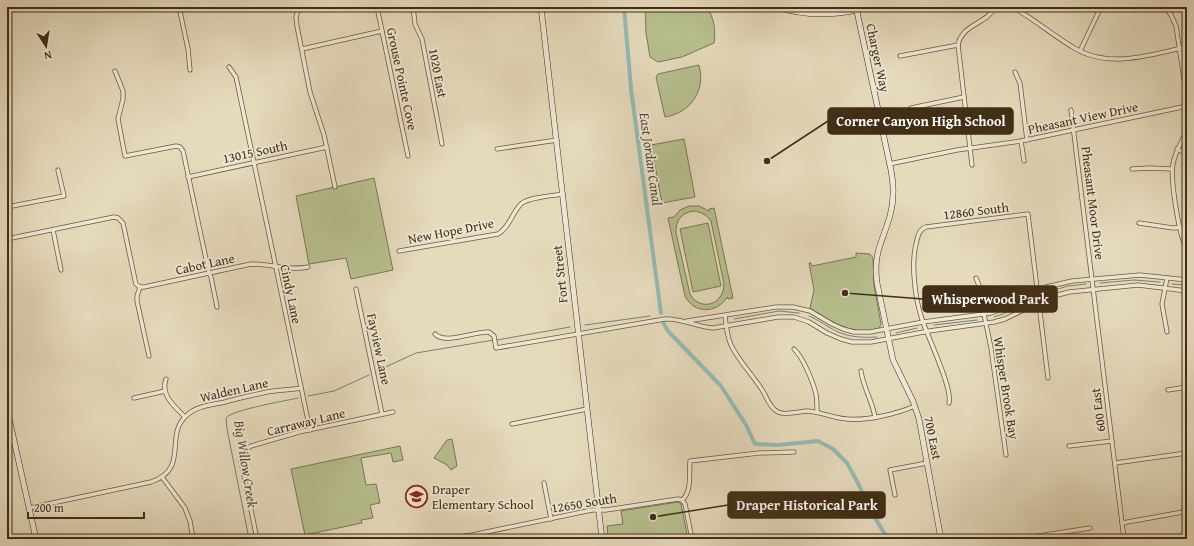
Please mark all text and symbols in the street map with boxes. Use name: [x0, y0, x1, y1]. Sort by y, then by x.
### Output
street label: Charger Way: [861, 22, 895, 95]
north arrow: [26, 26, 66, 66]
street label: Grouse Pointe Cove: [382, 26, 422, 132]
street label: 1020 East: [424, 46, 452, 100]
text: N: [42, 47, 53, 65]
street label: Pheasant View Drive: [1026, 97, 1140, 139]
callout: Corner Canyon High School: [828, 108, 1013, 134]
water label: East Jordan Canal: [634, 110, 668, 207]
text: Corner Canyon High School: [836, 111, 1006, 131]
street label: 13015 South: [221, 136, 290, 168]
street label: Pheasant Moor Drive: [1077, 145, 1109, 261]
street label: 12860 South: [942, 197, 1011, 224]
street label: New Hope Drive: [406, 213, 496, 249]
street label: Fort Street: [547, 244, 572, 304]
street label: Cabot Lane: [174, 248, 236, 280]
street label: Cindy Lane: [275, 263, 307, 325]
callout: Whisperwood Park: [923, 286, 1057, 312]
text: Whisperwood Park: [931, 289, 1050, 309]
street label: Fayview Lane: [362, 311, 396, 387]
street label: Whisper Brook Bay: [989, 335, 1024, 441]
street label: Walden Lane: [198, 373, 270, 407]
street label: 600 East: [1086, 387, 1110, 433]
street label: Carraway Lane: [265, 403, 347, 441]
street label: 700 East: [919, 415, 947, 462]
water label: Big Willow Creek: [229, 418, 263, 510]
place label: Draper Elementary School: [432, 480, 534, 514]
school or university icon: Draper Elementary School: [404, 483, 430, 509]
street label: 12650 South: [550, 488, 619, 518]
callout: Draper Historical Park: [728, 492, 885, 518]
scale bar: [28, 494, 144, 520]
text: Draper Historical Park: [736, 495, 879, 515]
text: 200 m: [34, 499, 64, 516]

